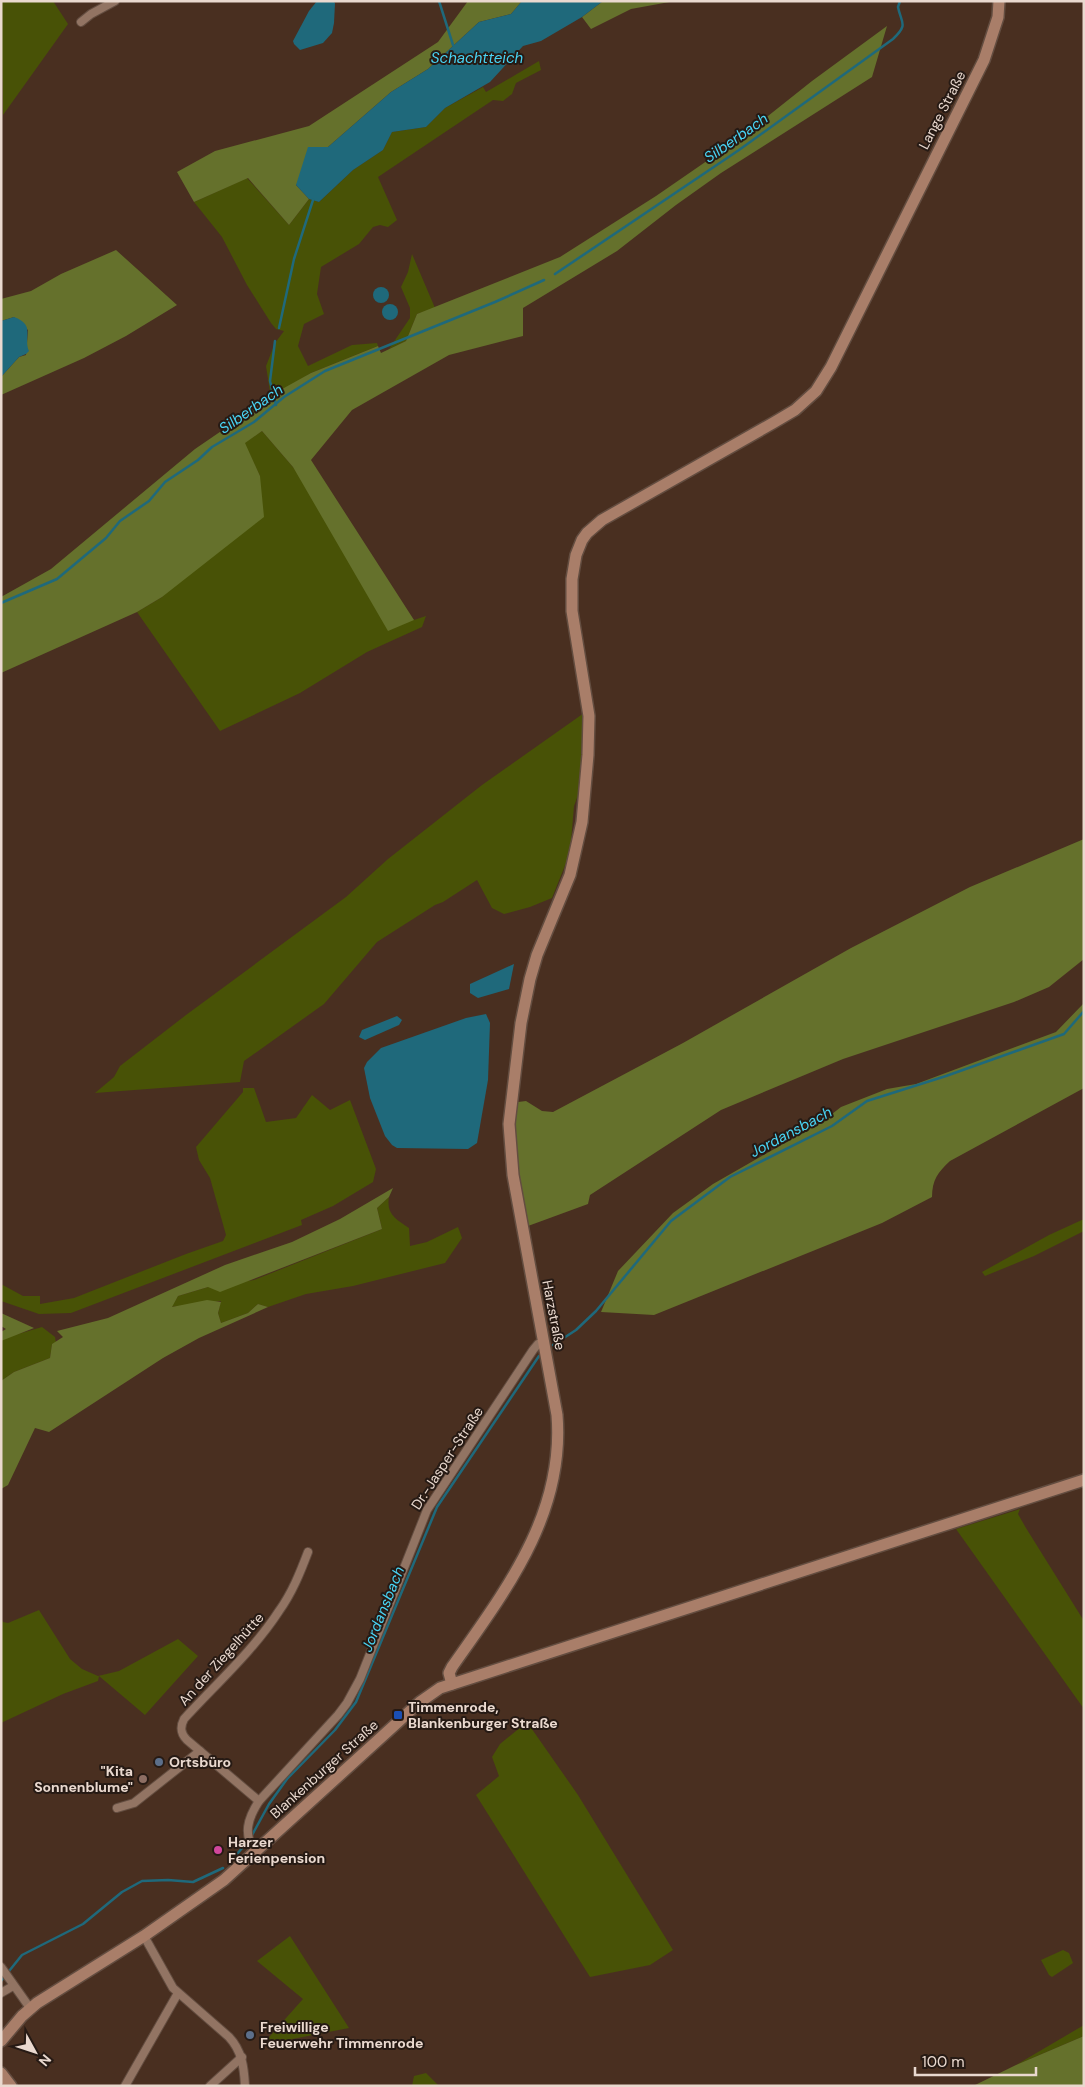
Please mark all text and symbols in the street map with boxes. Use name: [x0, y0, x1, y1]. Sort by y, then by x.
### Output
water label: Schachtteich: [431, 48, 524, 68]
street label: Lange Straße: [915, 68, 969, 152]
water label: Silberbach: [700, 108, 772, 167]
water label: Silberbach: [215, 379, 287, 438]
water label: Jordansbach: [746, 1102, 836, 1162]
street label: Harzstraße: [538, 1279, 570, 1351]
street label: Dr.-Jasper-Straße: [407, 1403, 487, 1513]
water label: Jordansbach: [357, 1563, 409, 1655]
street label: An der Ziegelhütte: [175, 1609, 268, 1709]
place label: Timmenrode, Blankenburger Straße: [408, 1698, 558, 1732]
marker: Timmenrode, Blankenburger Straße: [392, 1709, 404, 1721]
street label: Blankenburger Straße: [266, 1716, 382, 1822]
place label: Ortsbüro: [169, 1753, 231, 1771]
marker: Ortsbüro: [153, 1756, 165, 1768]
place label: "Kita Sonnenblume": [34, 1762, 133, 1796]
marker: "Kita Sonnenblume": [137, 1773, 149, 1785]
place label: Harzer Ferienpension: [228, 1833, 325, 1867]
marker: Harzer Ferienpension: [212, 1844, 224, 1856]
place label: Freiwillige Feuerwehr Timmenrode: [260, 2018, 423, 2052]
north arrow: [10, 2027, 60, 2077]
marker: Freiwillige Feuerwehr Timmenrode: [244, 2029, 256, 2041]
scale bar: [915, 2044, 1036, 2076]
text: N: [35, 2051, 55, 2070]
text: 100 m: [922, 2052, 965, 2072]

